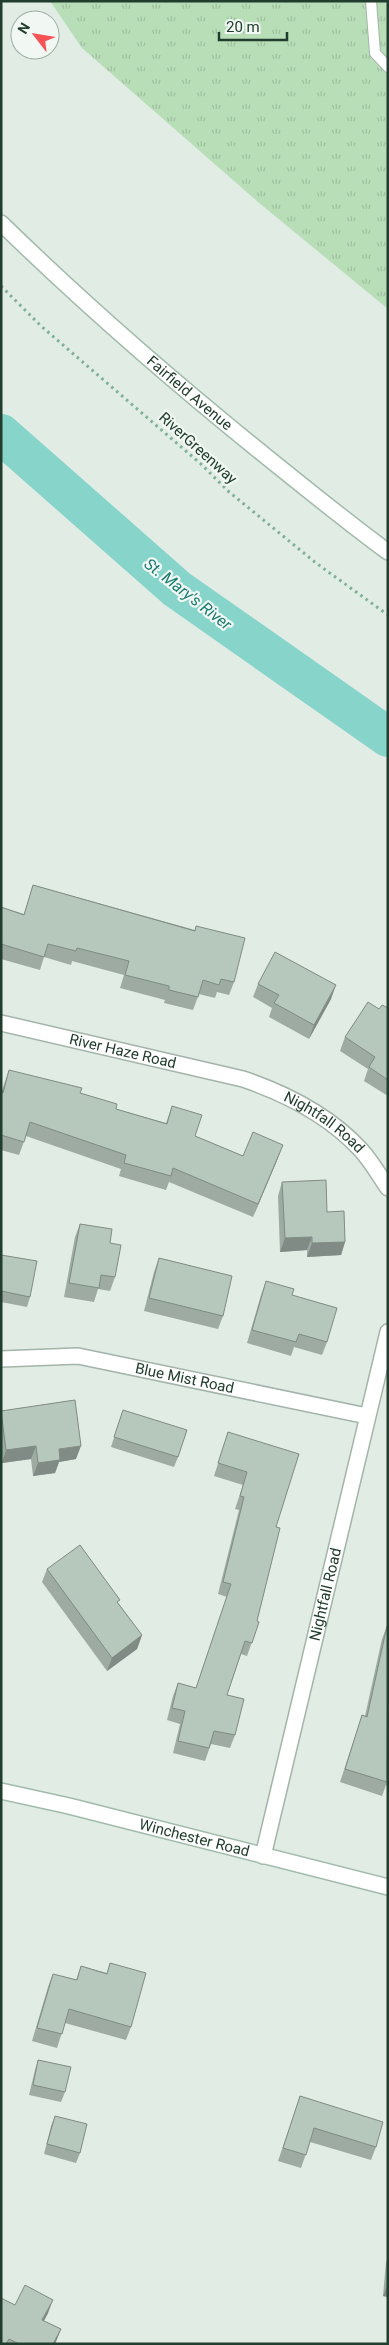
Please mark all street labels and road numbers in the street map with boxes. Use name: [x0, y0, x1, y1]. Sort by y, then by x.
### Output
street label: Fairfield Avenue: [143, 352, 236, 434]
street label: RiverGreenway: [155, 408, 241, 488]
street label: River Haze Road: [68, 1030, 178, 1072]
street label: Nightfall Road: [281, 1088, 368, 1157]
street label: Blue Mist Road: [134, 1359, 236, 1397]
street label: Nightfall Road: [306, 1546, 345, 1643]
street label: Winchester Road: [137, 1815, 251, 1861]

